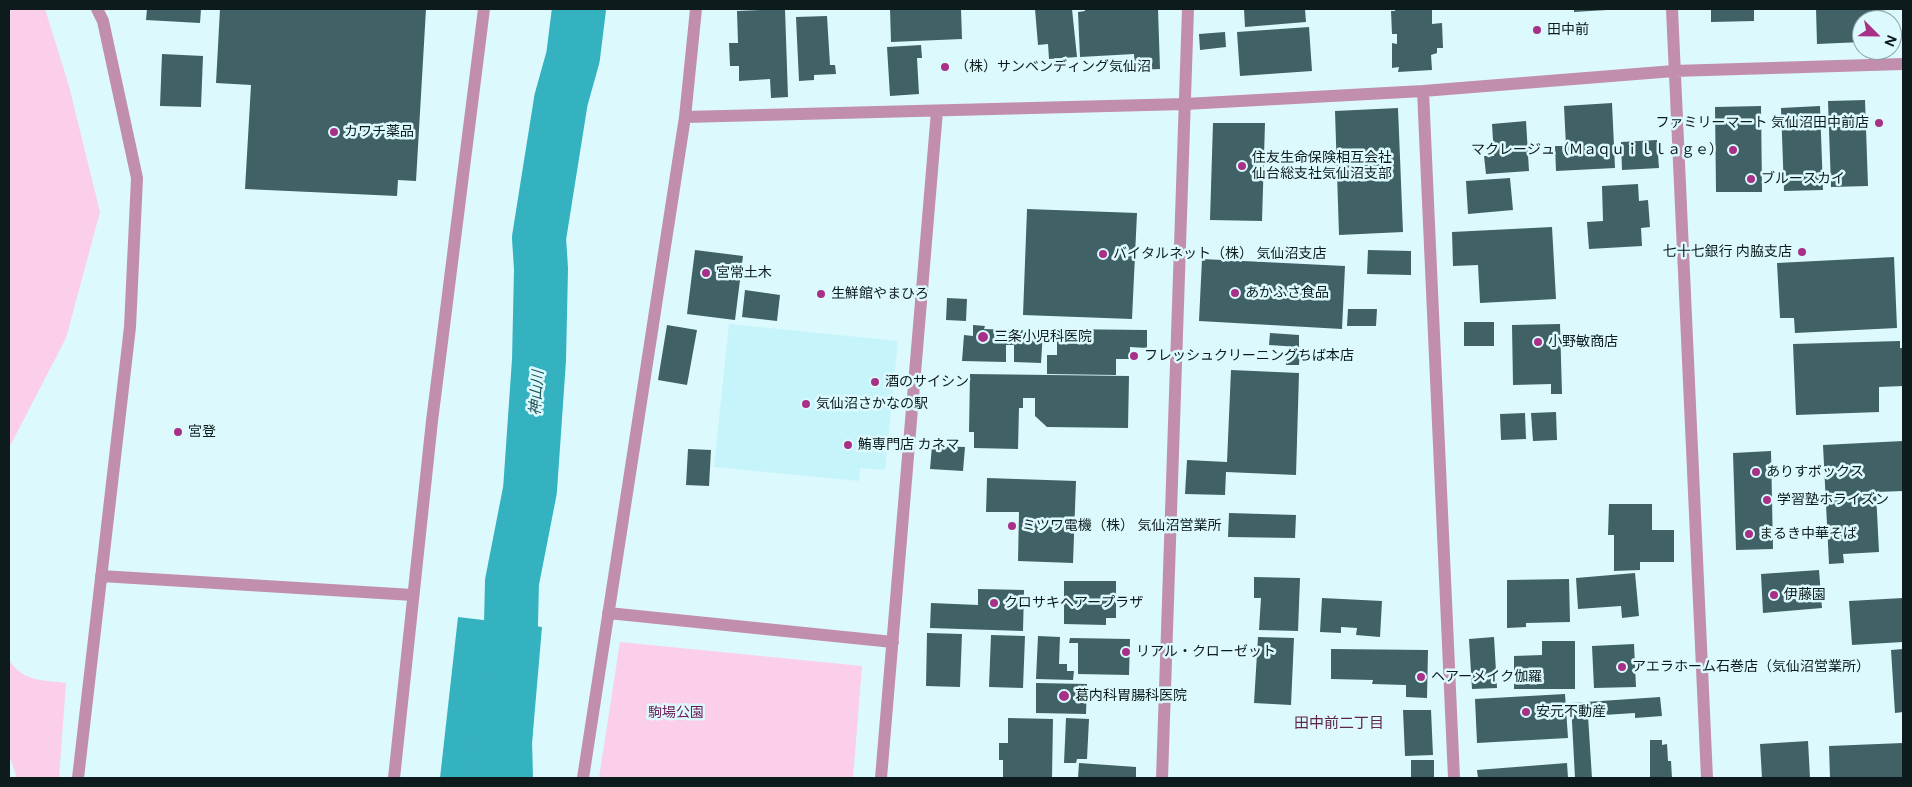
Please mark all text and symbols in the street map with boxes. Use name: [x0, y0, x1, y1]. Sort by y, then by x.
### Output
north arrow: [1852, 10, 1902, 60]
place label: 田中前: [1547, 22, 1589, 38]
marker: 田中前: [1531, 24, 1543, 36]
text: N: [1880, 32, 1900, 49]
place label: （株）サンベンディング気仙沼: [955, 59, 1151, 75]
marker: （株）サンベンディング気仙沼: [939, 61, 951, 73]
place label: ファミリーマート 気仙沼田中前店: [1656, 115, 1869, 131]
marker: ファミリーマート 気仙沼田中前店: [1873, 117, 1885, 129]
place label: カワチ薬品: [344, 124, 414, 140]
marker: カワチ薬品: [328, 126, 340, 138]
place label: マクレージュ（Ｍａｑｕｉｌｌａｇｅ）: [1471, 142, 1723, 158]
marker: マクレージュ（Ｍａｑｕｉｌｌａｇｅ）: [1727, 144, 1739, 156]
place label: 住友生命保険相互会社 仙台総支社気仙沼支部: [1252, 150, 1392, 182]
marker: 住友生命保険相互会社 仙台総支社気仙沼支部: [1236, 160, 1248, 172]
place label: ブルースカイ: [1761, 171, 1845, 187]
marker: ブルースカイ: [1745, 173, 1757, 185]
place label: 七十七銀行 内脇支店: [1663, 244, 1792, 260]
place label: バイタルネット（株） 気仙沼支店: [1113, 246, 1326, 262]
marker: 七十七銀行 内脇支店: [1796, 246, 1808, 258]
marker: バイタルネット（株） 気仙沼支店: [1097, 248, 1109, 260]
place label: 宮常土木: [716, 265, 772, 281]
marker: 宮常土木: [700, 267, 712, 279]
place label: あかふさ食品: [1245, 285, 1329, 301]
place label: 生鮮館やまひろ: [831, 286, 929, 302]
marker: あかふさ食品: [1229, 287, 1241, 299]
marker: 生鮮館やまひろ: [815, 288, 827, 300]
place label: 三条小児科医院: [994, 329, 1092, 345]
marker: 三条小児科医院: [976, 330, 990, 344]
place label: 小野敏商店: [1548, 334, 1618, 350]
marker: 小野敏商店: [1532, 336, 1544, 348]
place label: フレッシュクリーニングちば本店: [1144, 348, 1354, 364]
marker: フレッシュクリーニングちば本店: [1128, 350, 1140, 362]
water label: 神山川: [526, 370, 548, 416]
place label: 酒のサイシン: [885, 374, 969, 390]
marker: 酒のサイシン: [869, 376, 881, 388]
place label: 気仙沼さかなの駅: [816, 396, 928, 412]
marker: 気仙沼さかなの駅: [800, 398, 812, 410]
place label: 宮登: [188, 424, 216, 440]
marker: 宮登: [172, 426, 184, 438]
place label: 鮪専門店 カネマ: [858, 437, 959, 453]
marker: 鮪専門店 カネマ: [842, 439, 854, 451]
place label: ありすボックス: [1766, 464, 1864, 480]
marker: ありすボックス: [1750, 466, 1762, 478]
place label: 学習塾ホライズン: [1777, 492, 1889, 508]
marker: 学習塾ホライズン: [1761, 494, 1773, 506]
place label: ミツワ電機（株） 気仙沼営業所: [1022, 518, 1221, 534]
marker: ミツワ電機（株） 気仙沼営業所: [1006, 520, 1018, 532]
place label: まるき中華そば: [1759, 526, 1857, 542]
marker: まるき中華そば: [1743, 528, 1755, 540]
place label: 伊藤園: [1784, 587, 1826, 603]
marker: 伊藤園: [1768, 589, 1780, 601]
place label: クロサキヘアープラザ: [1004, 595, 1143, 611]
marker: クロサキヘアープラザ: [988, 597, 1000, 609]
place label: リアル・クローゼット: [1136, 644, 1276, 660]
marker: リアル・クローゼット: [1120, 646, 1132, 658]
place label: アエラホーム石巻店（気仙沼営業所）: [1632, 659, 1870, 675]
marker: アエラホーム石巻店（気仙沼営業所）: [1616, 661, 1628, 673]
place label: ヘアーメイク伽羅: [1431, 669, 1542, 685]
marker: ヘアーメイク伽羅: [1415, 671, 1427, 683]
place label: 葛内科胃腸科医院: [1075, 688, 1187, 704]
marker: 葛内科胃腸科医院: [1057, 689, 1071, 703]
place label: 安元不動産: [1536, 704, 1606, 720]
park label: 駒場公園: [648, 705, 704, 721]
marker: 安元不動産: [1520, 706, 1532, 718]
district label: 田中前二丁目: [1294, 715, 1384, 733]

